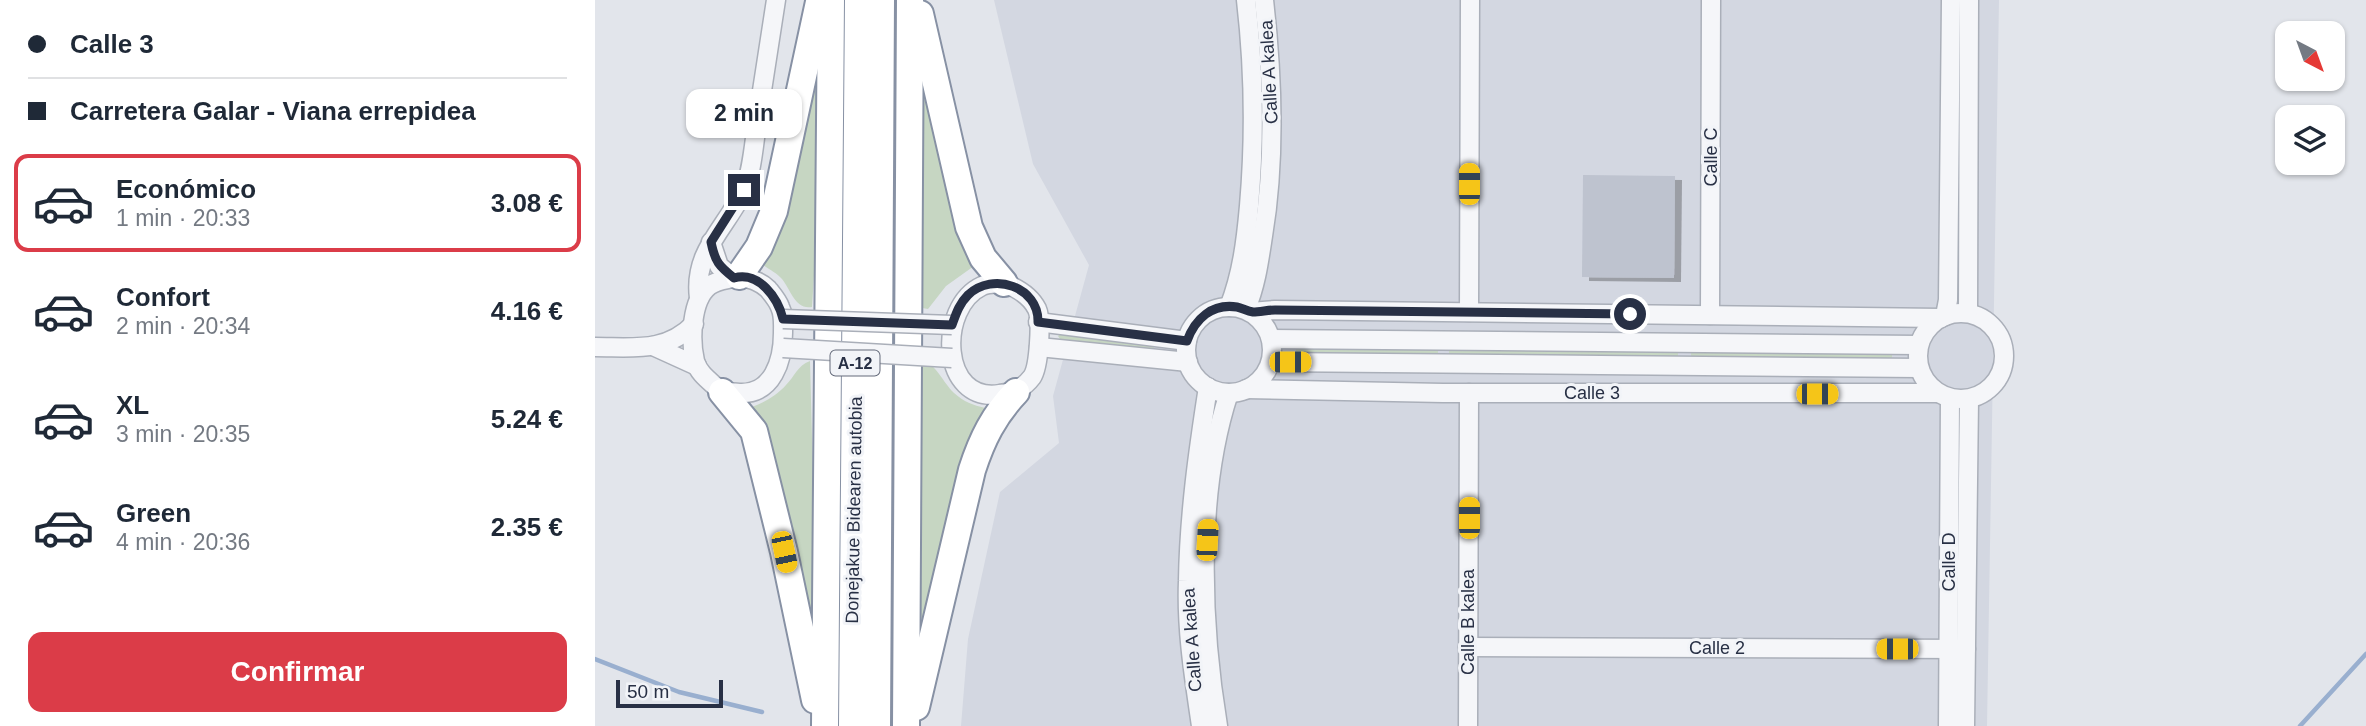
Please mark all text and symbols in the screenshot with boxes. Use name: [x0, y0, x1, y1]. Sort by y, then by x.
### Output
street label: Calle A kalea: [1256, 19, 1282, 124]
north arrow: [2275, 21, 2345, 91]
map controls: [2275, 21, 2345, 175]
text: Calle 3: [70, 29, 154, 59]
callout: 2 min: [686, 88, 802, 138]
text: Carretera Galar - Viana errepidea: [70, 96, 476, 126]
text: 2 min: [714, 100, 774, 126]
button: layers: [2275, 105, 2345, 175]
street label: Calle C: [1701, 127, 1721, 187]
car: [1459, 163, 1480, 205]
icon: car: [32, 172, 95, 235]
text: Económico: [116, 174, 256, 204]
route end: [728, 174, 760, 206]
text: 3.08 €: [491, 188, 563, 218]
text: 1 min · 20:33: [116, 205, 250, 231]
icon: car: [32, 280, 95, 343]
text: Confort: [116, 282, 210, 312]
text: 4.16 €: [491, 296, 563, 326]
route start: [1614, 298, 1646, 330]
text: 2 min · 20:34: [116, 313, 250, 339]
road number: A-12: [831, 350, 879, 376]
car: [1270, 352, 1312, 373]
street label: Calle 3: [1564, 383, 1620, 403]
car: [1797, 384, 1839, 405]
icon: car: [32, 388, 95, 451]
text: XL: [116, 390, 149, 420]
street label: Donejakue Bidearen autobia: [842, 395, 866, 624]
text: 5.24 €: [491, 404, 563, 434]
text: 3 min · 20:35: [116, 421, 250, 447]
icon: car: [32, 496, 95, 559]
car: [1459, 497, 1480, 539]
text: Green: [116, 498, 191, 528]
text: 2.35 €: [491, 512, 563, 542]
car: [1196, 518, 1219, 562]
text: 4 min · 20:36: [116, 529, 250, 555]
car: [770, 529, 799, 575]
street label: Calle D: [1939, 532, 1959, 592]
street label: Calle B kalea: [1458, 568, 1478, 675]
street label: Calle A kalea: [1178, 586, 1206, 693]
button: Confirmar: [28, 632, 567, 712]
street label: Calle 2: [1689, 638, 1745, 658]
car: [1877, 639, 1919, 660]
scale bar: [616, 677, 723, 709]
text: 50 m: [627, 681, 669, 702]

